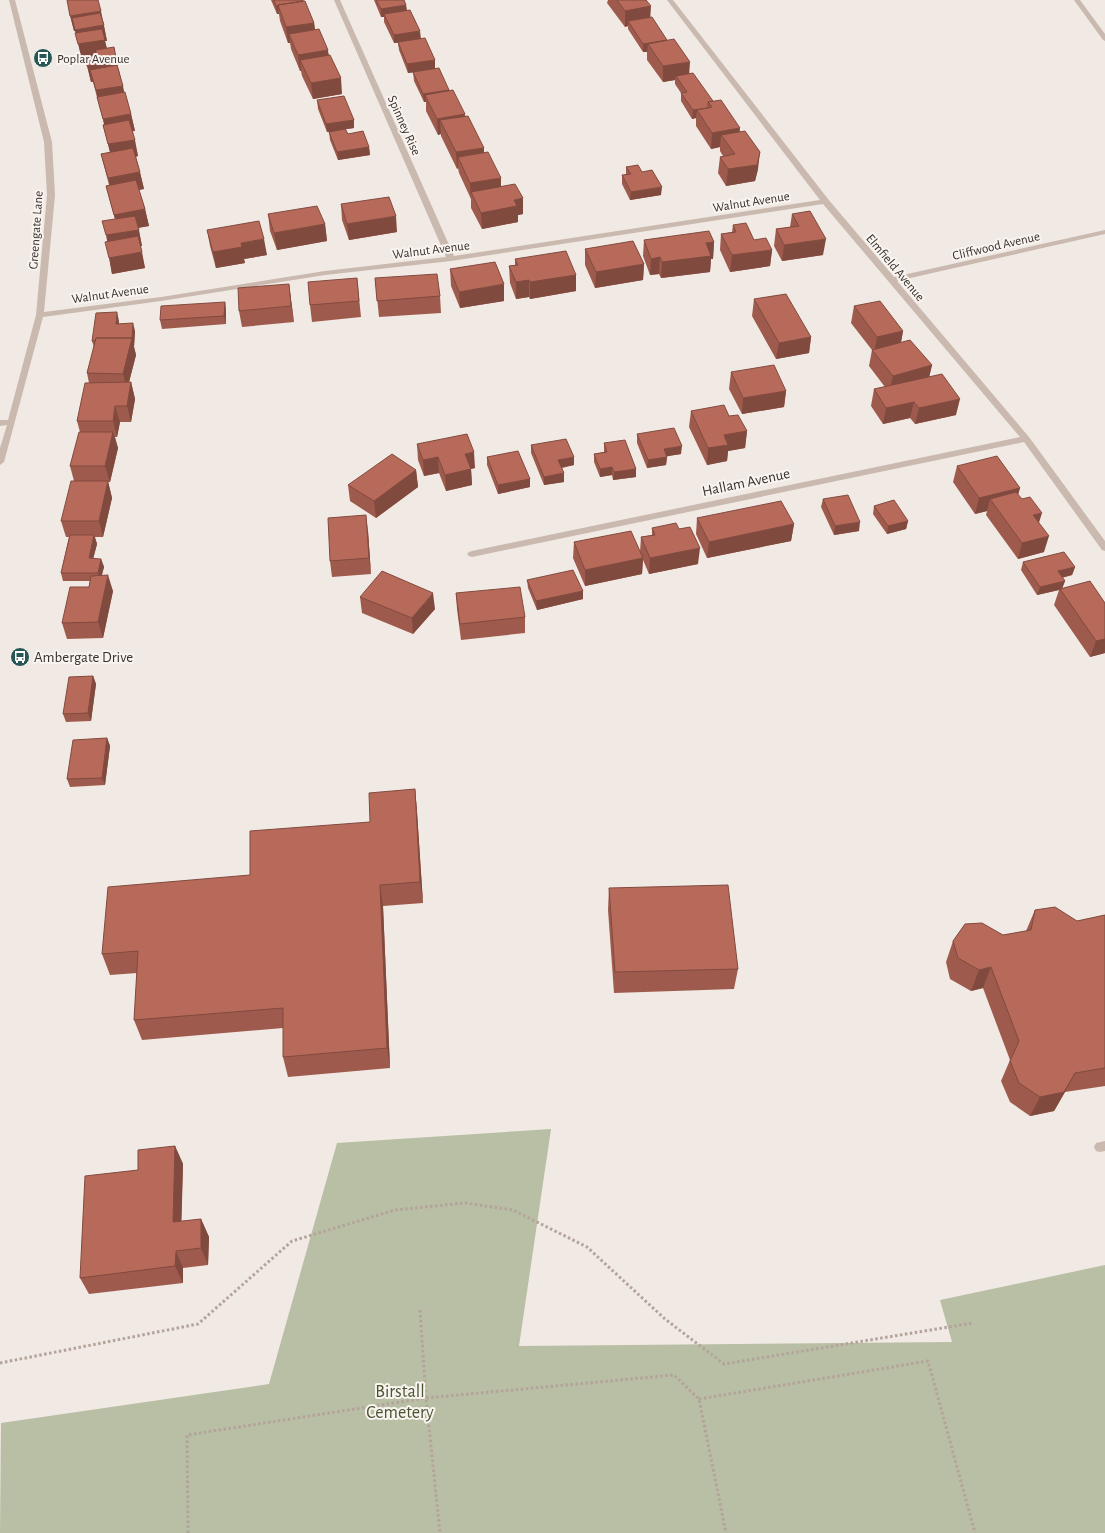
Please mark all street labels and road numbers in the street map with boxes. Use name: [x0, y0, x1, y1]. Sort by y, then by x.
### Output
street label: Spinney Rise: [385, 94, 423, 158]
street label: Greengate Lane: [27, 190, 46, 270]
street label: Walnut Avenue: [712, 190, 791, 215]
street label: Cliffwood Avenue: [951, 230, 1041, 263]
street label: Elmfield Avenue: [863, 232, 926, 304]
street label: Walnut Avenue: [392, 239, 471, 262]
street label: Walnut Avenue: [71, 283, 150, 306]
street label: Hallam Avenue: [701, 466, 791, 499]

